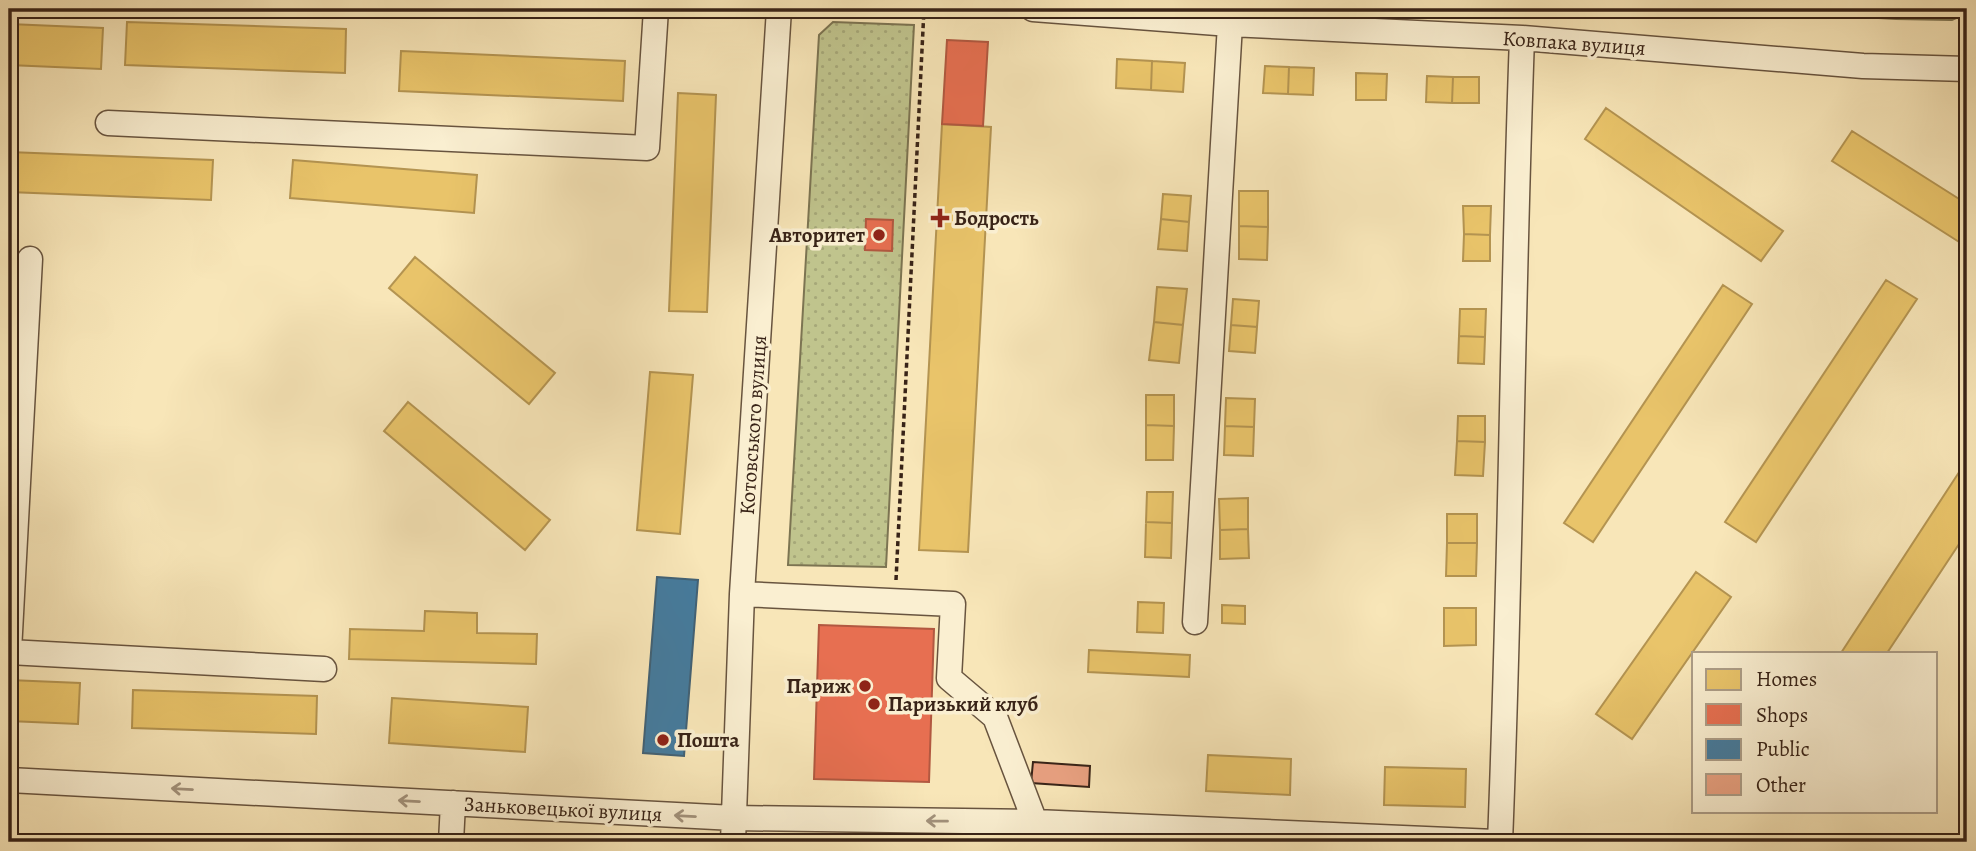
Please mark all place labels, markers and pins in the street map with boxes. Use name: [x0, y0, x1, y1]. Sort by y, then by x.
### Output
place label: Бодрость: [954, 204, 1039, 232]
marker: Бодрость: [932, 210, 948, 226]
place label: Авторитет: [768, 221, 865, 249]
marker: Авторитет: [871, 227, 887, 243]
place label: Париж: [786, 672, 851, 700]
marker: Париж: [857, 678, 873, 694]
place label: Паризький клуб: [888, 690, 1038, 718]
marker: Паризький клуб: [866, 696, 882, 712]
place label: Пошта: [677, 726, 739, 754]
marker: Пошта: [655, 732, 671, 748]

